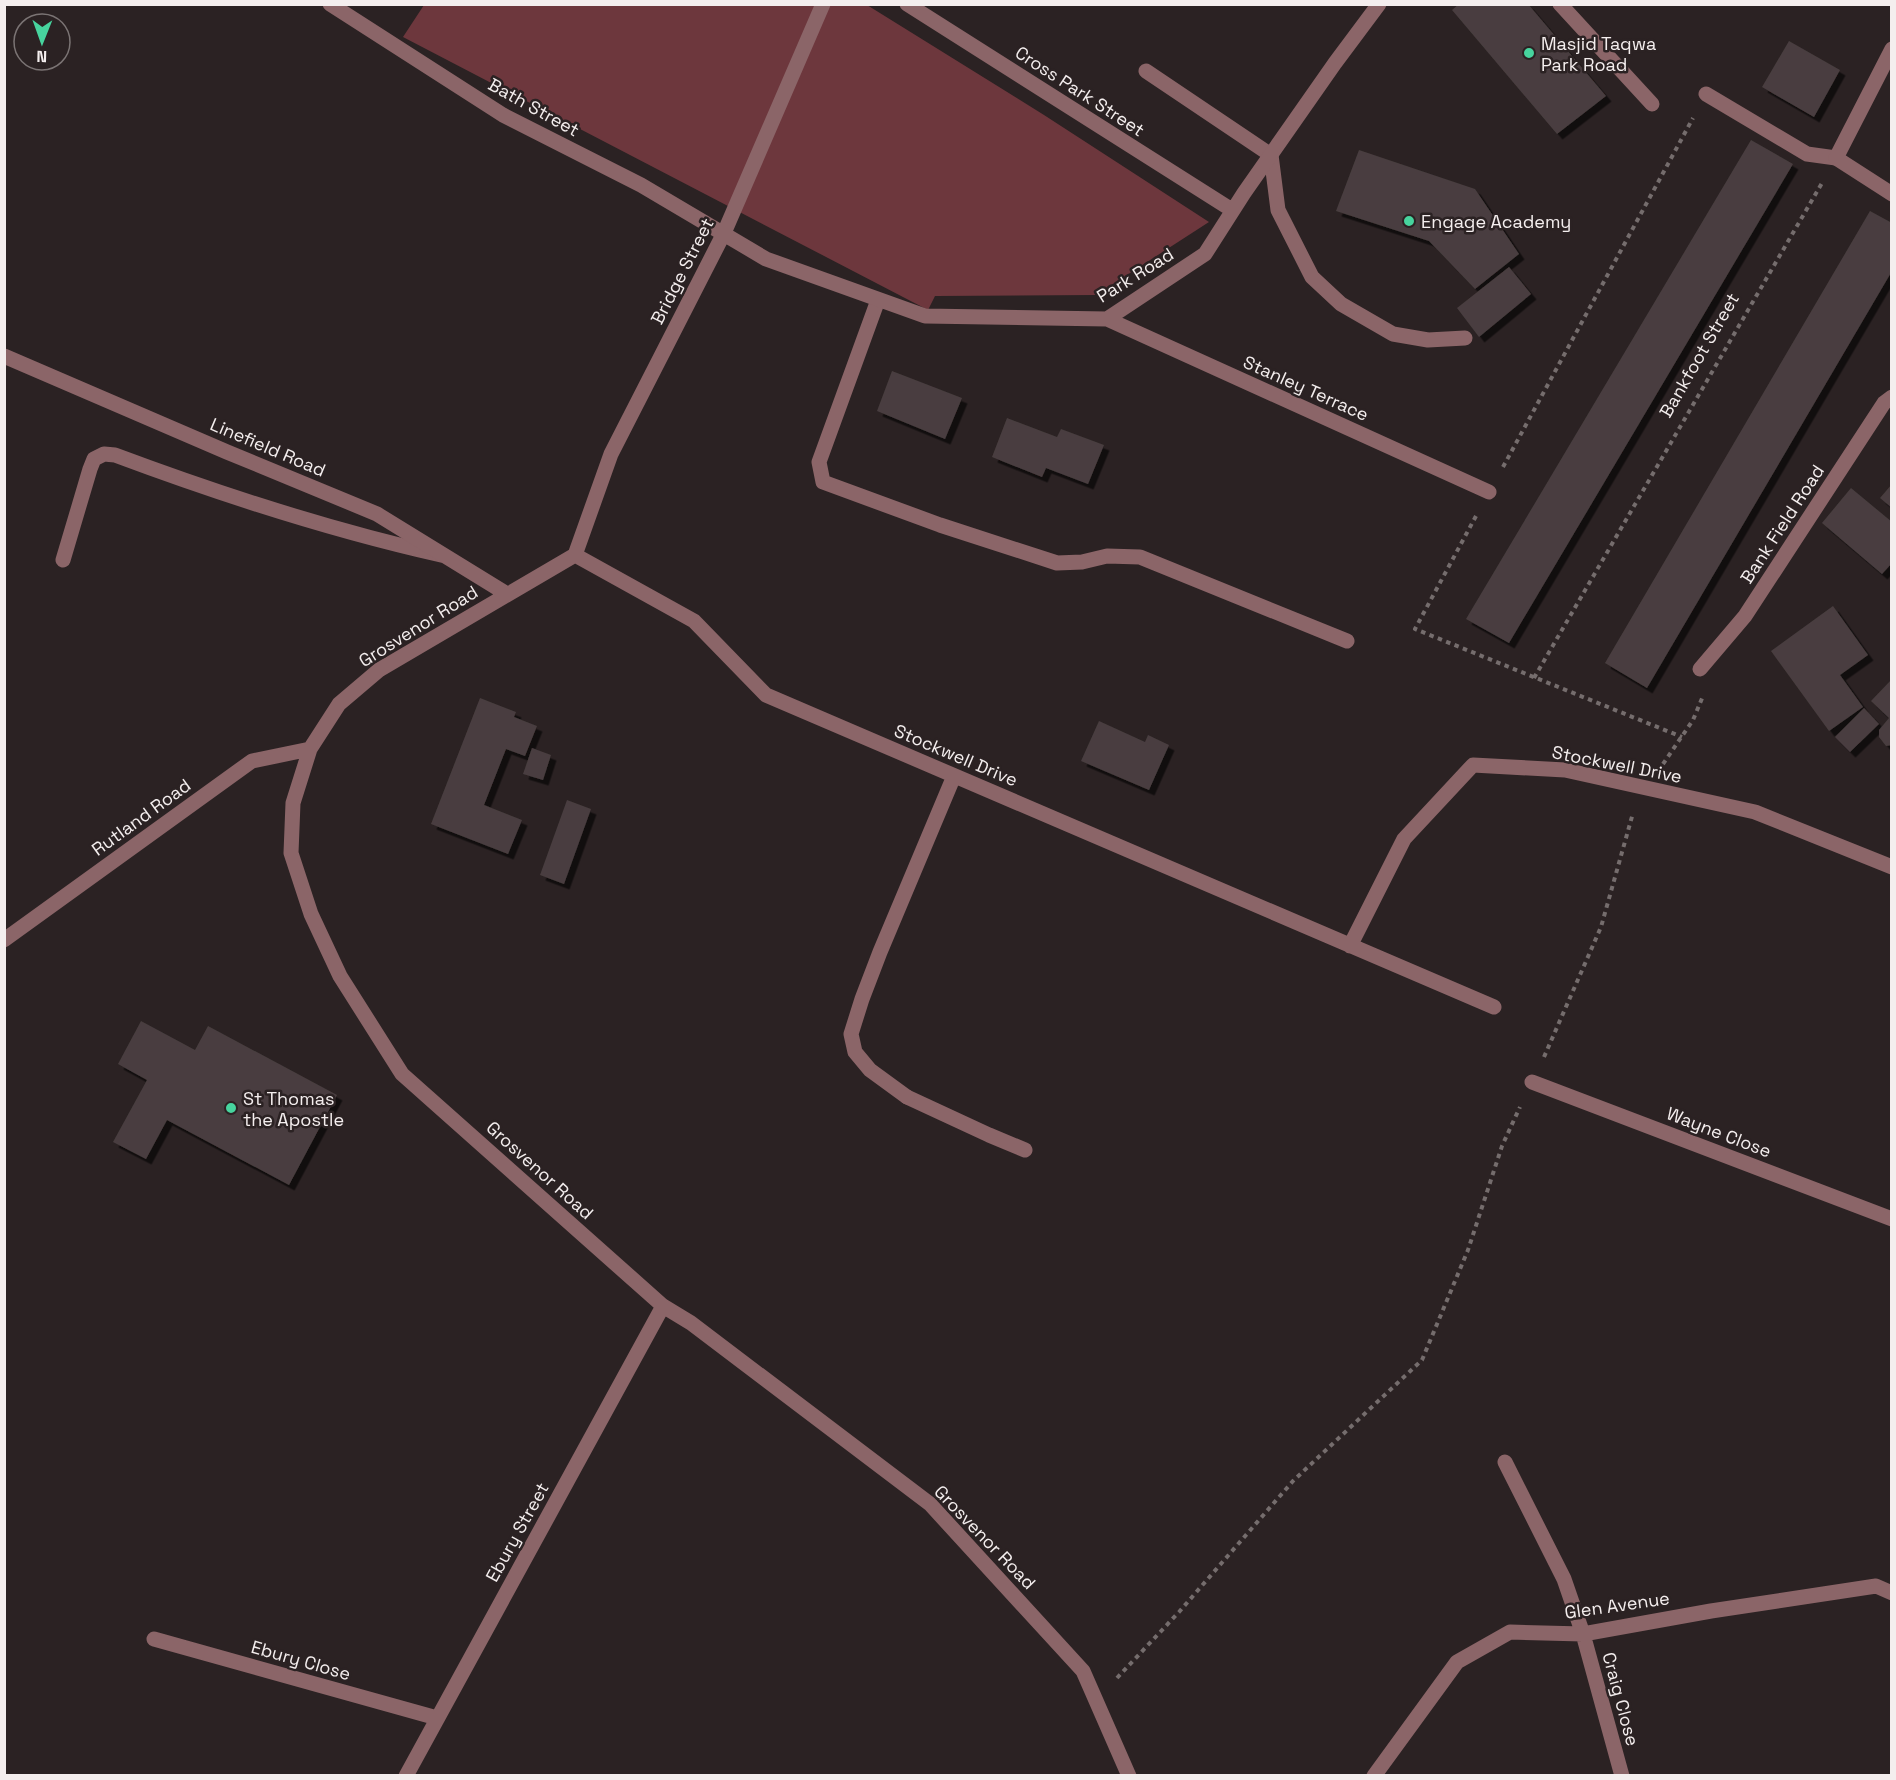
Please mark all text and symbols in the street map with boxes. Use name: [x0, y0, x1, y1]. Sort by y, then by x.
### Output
north arrow: [12, 12, 72, 72]
place label: Masjid Taqwa Park Road: [1541, 32, 1656, 76]
street label: Cross Park Street: [1011, 41, 1149, 141]
text: N: [36, 46, 47, 67]
marker: Masjid Taqwa Park Road: [1522, 46, 1536, 60]
street label: Bath Street: [484, 73, 584, 141]
place label: Engage Academy: [1421, 210, 1571, 233]
street label: Bridge Street: [645, 214, 719, 328]
marker: Engage Academy: [1402, 214, 1416, 228]
street label: Park Road: [1092, 242, 1178, 308]
street label: Bankfoot Street: [1654, 288, 1744, 422]
street label: Stanley Terrace: [1240, 350, 1372, 426]
street label: Linefield Road: [207, 412, 329, 482]
street label: Bank Field Road: [1735, 460, 1829, 588]
street label: Grosvenor Road: [354, 580, 482, 672]
street label: Stockwell Drive: [891, 719, 1021, 791]
street label: Stockwell Drive: [1550, 740, 1684, 788]
street label: Rutland Road: [87, 773, 195, 861]
place label: St Thomas the Apostle: [243, 1087, 344, 1131]
marker: St Thomas the Apostle: [224, 1101, 238, 1115]
street label: Wayne Close: [1663, 1102, 1775, 1162]
street label: Grosvenor Road: [482, 1116, 598, 1224]
street label: Ebury Street: [480, 1478, 554, 1586]
street label: Grosvenor Road: [929, 1480, 1041, 1594]
street label: Glen Avenue: [1563, 1586, 1671, 1624]
street label: Ebury Close: [249, 1635, 353, 1685]
street label: Craig Close: [1597, 1650, 1645, 1748]

